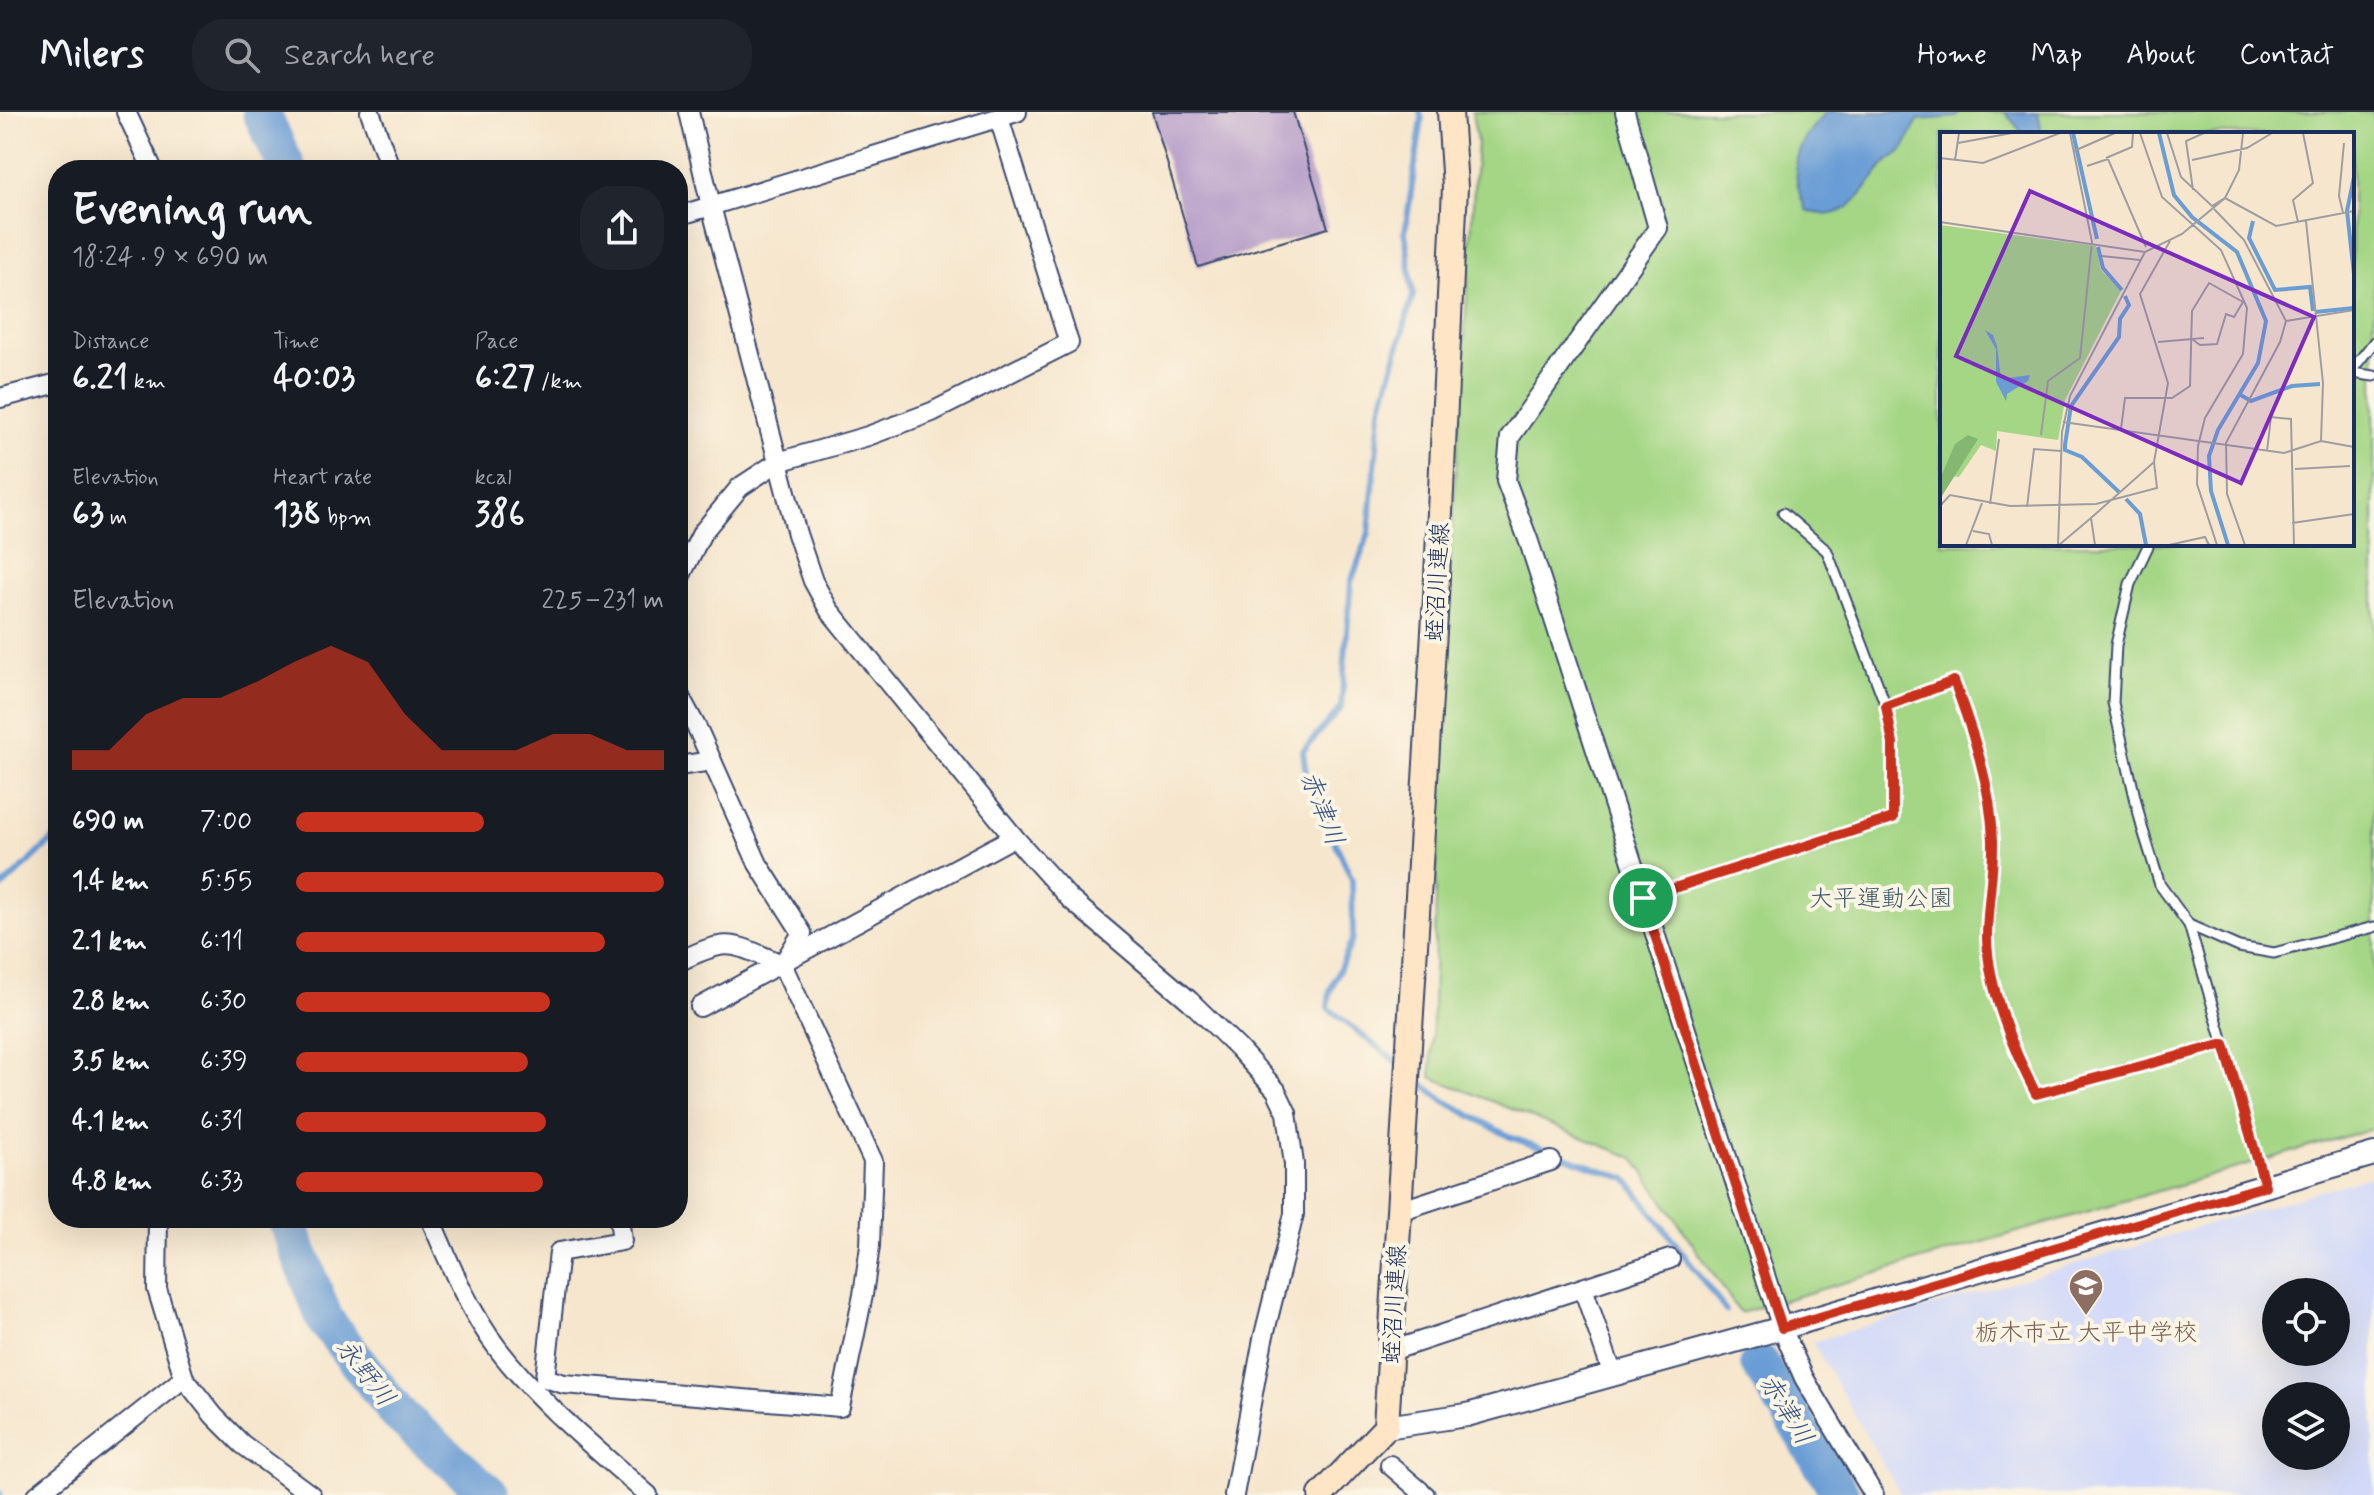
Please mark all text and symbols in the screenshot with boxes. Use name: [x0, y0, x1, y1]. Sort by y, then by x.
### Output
search box: [192, 19, 752, 91]
text: Milers: [40, 31, 144, 80]
icon: search: [220, 33, 264, 77]
text: Search here: [284, 36, 435, 75]
text: Home: [1917, 37, 1987, 74]
text: Map: [2031, 37, 2082, 74]
text: About: [2126, 37, 2195, 74]
text: Contact: [2239, 37, 2334, 74]
inset map: [1940, 132, 2354, 546]
text: Evening run: [72, 182, 312, 240]
button: share: [580, 186, 664, 270]
text: 18:24 · 9 × 690 m: [72, 241, 268, 275]
text: Distance: [72, 328, 149, 356]
text: Time: [273, 328, 319, 356]
text: Pace: [475, 328, 518, 356]
text: 6.21: [72, 356, 128, 401]
text: 40:03: [273, 356, 355, 401]
text: 6:27: [475, 356, 535, 401]
text: km: [128, 368, 166, 396]
text: /km: [535, 368, 583, 396]
text: Elevation: [72, 464, 159, 492]
text: Heart rate: [273, 464, 372, 492]
text: kcal: [475, 464, 512, 492]
text: 63: [72, 492, 104, 537]
text: 138: [273, 492, 321, 537]
text: 386: [475, 492, 525, 537]
text: m: [104, 504, 127, 532]
text: bpm: [321, 504, 372, 532]
street label: 蛭沼川連線: [1420, 521, 1457, 643]
text: Elevation: [72, 584, 174, 618]
text: 225–231 m: [541, 584, 664, 618]
water label: 赤津川: [1291, 766, 1351, 851]
text: 690 m: [72, 805, 144, 839]
text: 7:00: [200, 805, 252, 839]
pin: [1609, 864, 1677, 932]
text: 1.4 km: [72, 865, 149, 899]
text: 5:55: [200, 865, 252, 899]
icon: arrive: [1621, 876, 1665, 920]
park label: 大平運動公園: [1809, 884, 1953, 915]
text: 2.1 km: [72, 925, 147, 959]
text: 6:11: [200, 925, 243, 959]
text: 2.8 km: [72, 985, 150, 1019]
text: 6:30: [200, 985, 247, 1019]
text: 3.5 km: [72, 1045, 150, 1079]
text: 6:39: [200, 1045, 248, 1079]
text: 4.1 km: [72, 1105, 149, 1139]
text: 6:31: [200, 1105, 243, 1139]
text: 4.8 km: [72, 1165, 152, 1199]
text: 6:33: [200, 1165, 243, 1199]
street label: 蛭沼川連線: [1377, 1243, 1414, 1365]
school or university icon: 栃木市立 大平中学校: [2067, 1267, 2105, 1317]
map controls: [2262, 1278, 2350, 1470]
button: locate: [2262, 1278, 2350, 1366]
place label: 栃木市立 大平中学校: [1975, 1318, 2197, 1349]
water label: 永野川: [327, 1332, 402, 1414]
water label: 赤津川: [1750, 1368, 1820, 1452]
button: layers: [2262, 1382, 2350, 1470]

